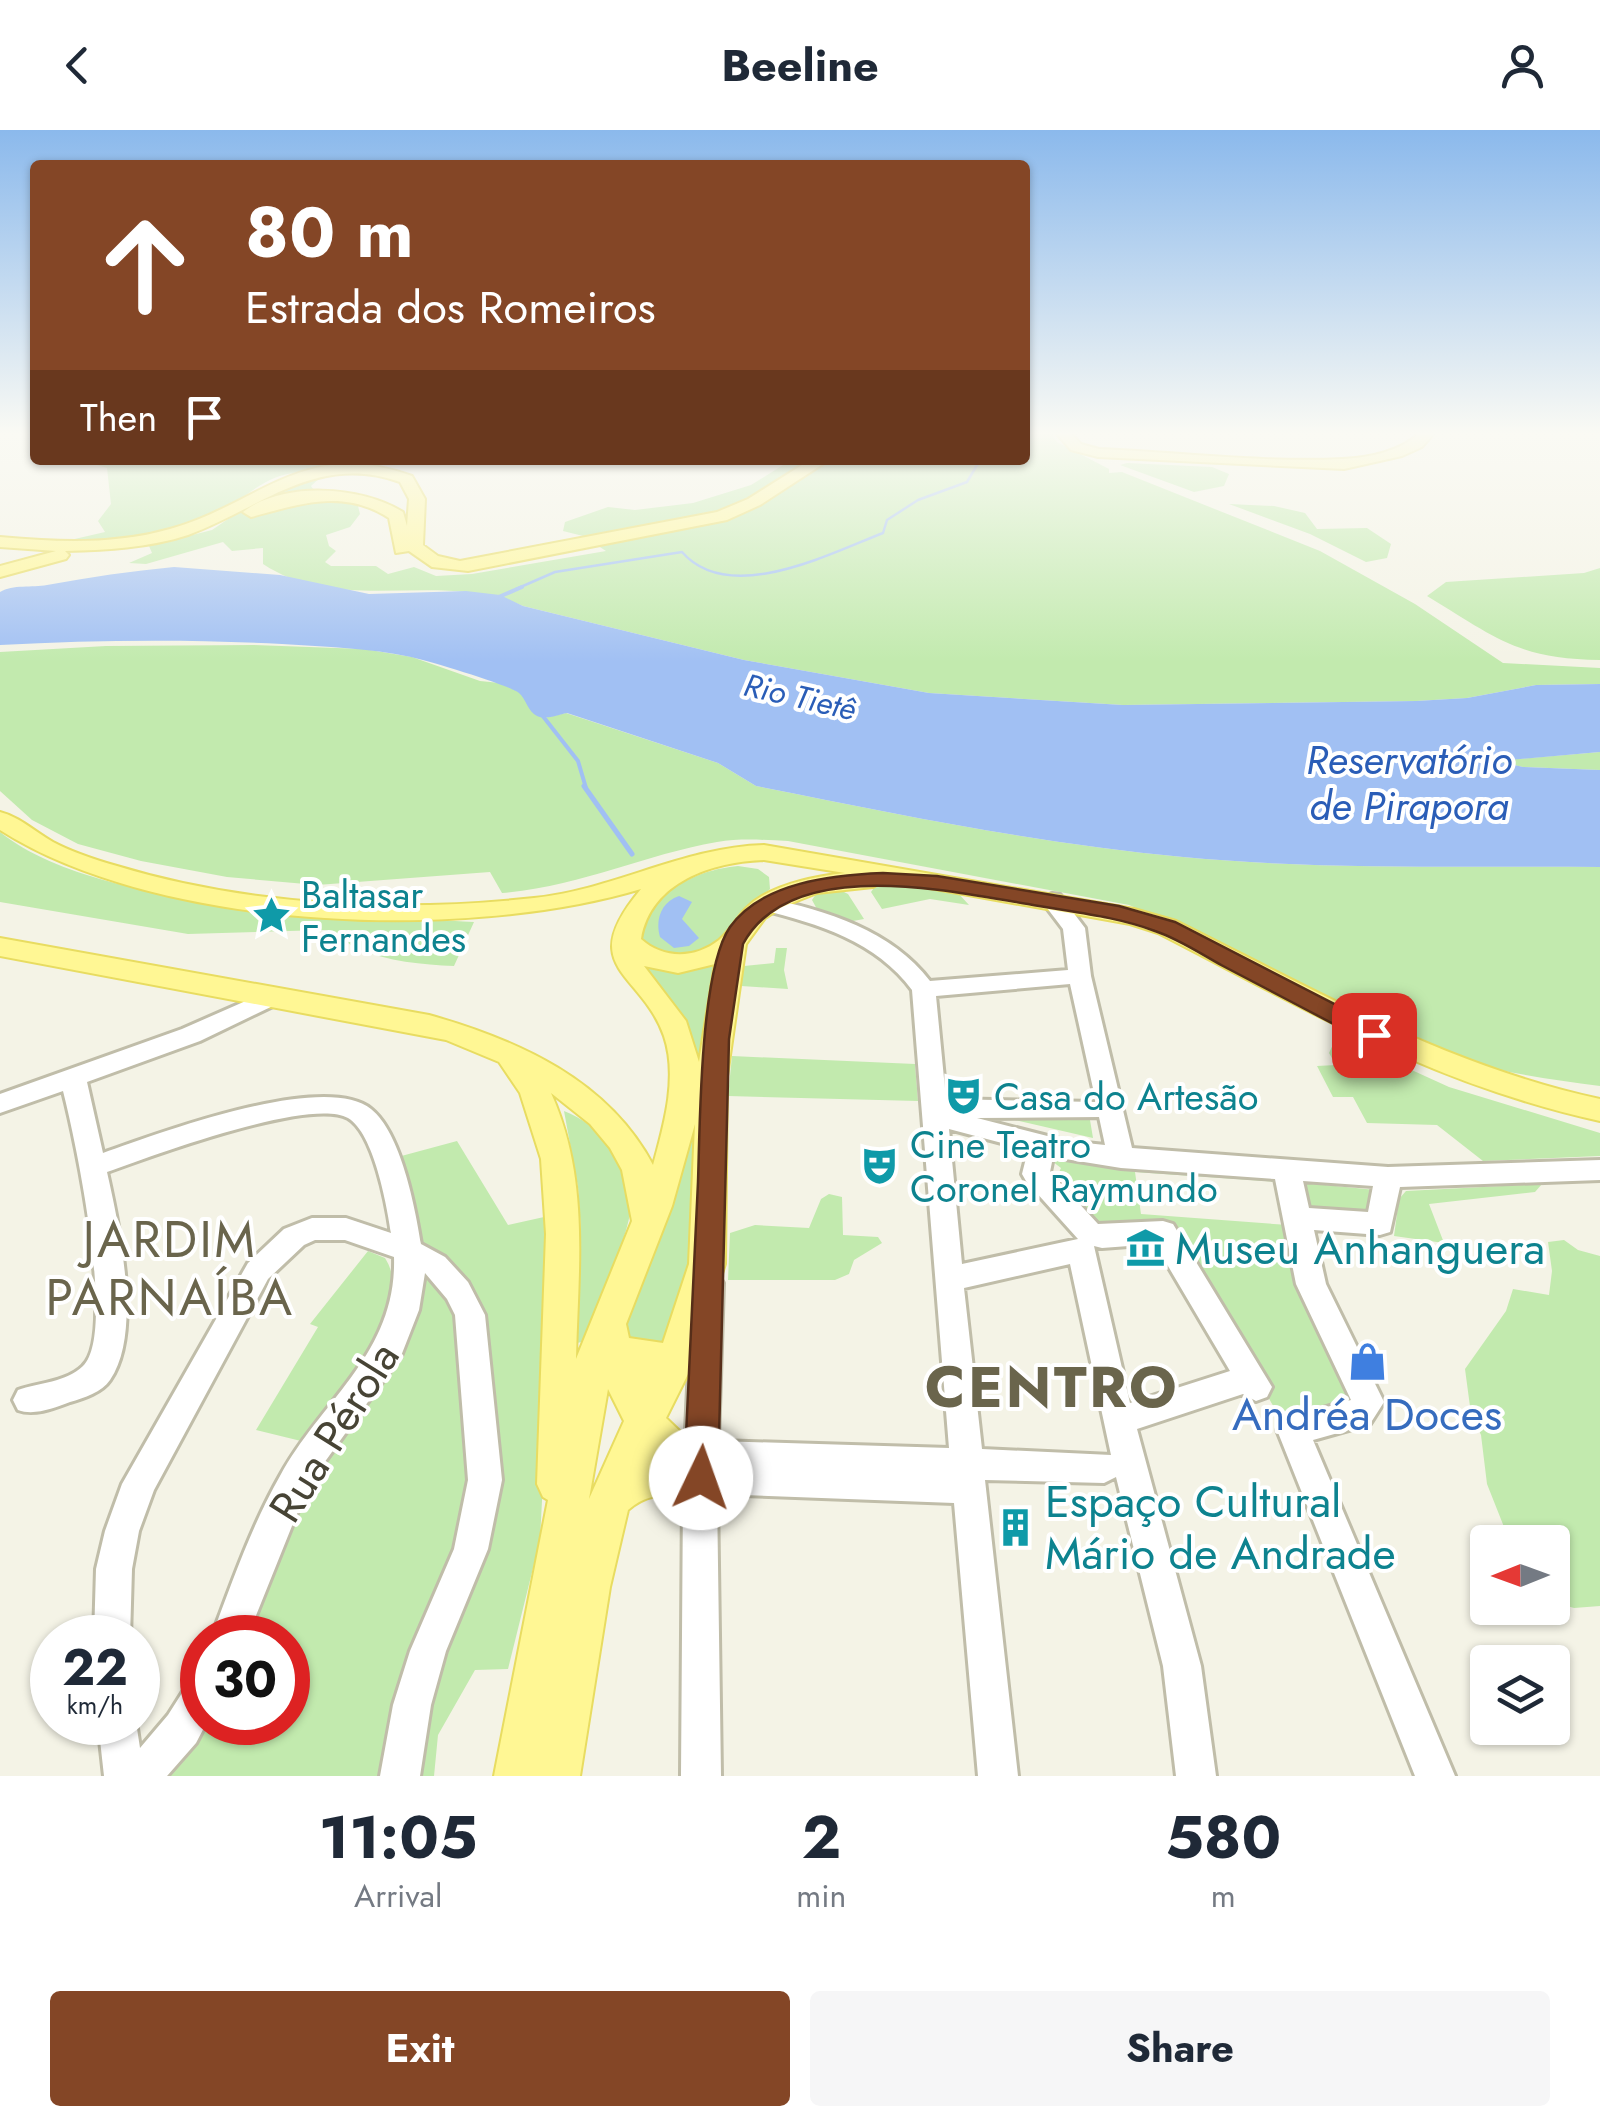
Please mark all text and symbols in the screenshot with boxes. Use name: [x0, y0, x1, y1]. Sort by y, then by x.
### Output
text: Beeline: [721, 33, 879, 98]
icon: back: [50, 38, 105, 93]
icon: person: [1495, 38, 1550, 93]
text: 80 m: [245, 182, 414, 283]
icon: ahead: [80, 200, 210, 330]
text: Estrada dos Romeiros: [245, 275, 656, 340]
text: Then: [80, 390, 157, 445]
icon: arrive: [177, 390, 232, 445]
water label: Rio Tietê: [739, 662, 861, 732]
water label: Reservatório de Pirapora: [1306, 731, 1512, 835]
place label: Baltasar Fernandes: [301, 867, 466, 966]
place icon: Baltasar Fernandes: [250, 895, 292, 937]
pin: [1332, 993, 1417, 1078]
icon: arrive: [1347, 1008, 1402, 1063]
place label: Casa do Artesão: [994, 1069, 1258, 1124]
theatre icon: Casa do Artesão: [943, 1075, 985, 1117]
place label: Cine Teatro Coronel Raymundo: [910, 1117, 1218, 1216]
theatre icon: Cine Teatro Coronel Raymundo: [859, 1145, 901, 1187]
district label: JARDIM PARNAÍBA: [45, 1203, 295, 1334]
place label: Museu Anhanguera: [1175, 1216, 1545, 1281]
museum icon: Museu Anhanguera: [1124, 1227, 1166, 1269]
street label: Rua Pérola: [253, 1329, 415, 1535]
shop icon: Andréa Doces: [1346, 1340, 1388, 1382]
district label: CENTRO: [925, 1345, 1179, 1429]
place label: Andréa Doces: [1232, 1382, 1502, 1447]
position arrow: [649, 1426, 753, 1530]
place label: Espaço Cultural Mário de Andrade: [1045, 1469, 1396, 1586]
building icon: Espaço Cultural Mário de Andrade: [994, 1506, 1036, 1548]
north arrow: [1470, 1525, 1570, 1625]
map controls: [1470, 1525, 1570, 1745]
speed limit sign: 30: [180, 1615, 310, 1745]
text: 22: [62, 1631, 128, 1704]
button: layers: [1470, 1645, 1570, 1745]
text: km/h: [67, 1687, 123, 1723]
text: 11:05: [319, 1794, 478, 1881]
text: 2: [802, 1794, 841, 1881]
text: 580: [1165, 1794, 1281, 1881]
text: Arrival: [354, 1873, 442, 1919]
text: min: [796, 1873, 846, 1919]
text: m: [1211, 1873, 1236, 1919]
button: Exit: [50, 1991, 790, 2106]
button: Share: [810, 1991, 1550, 2106]

